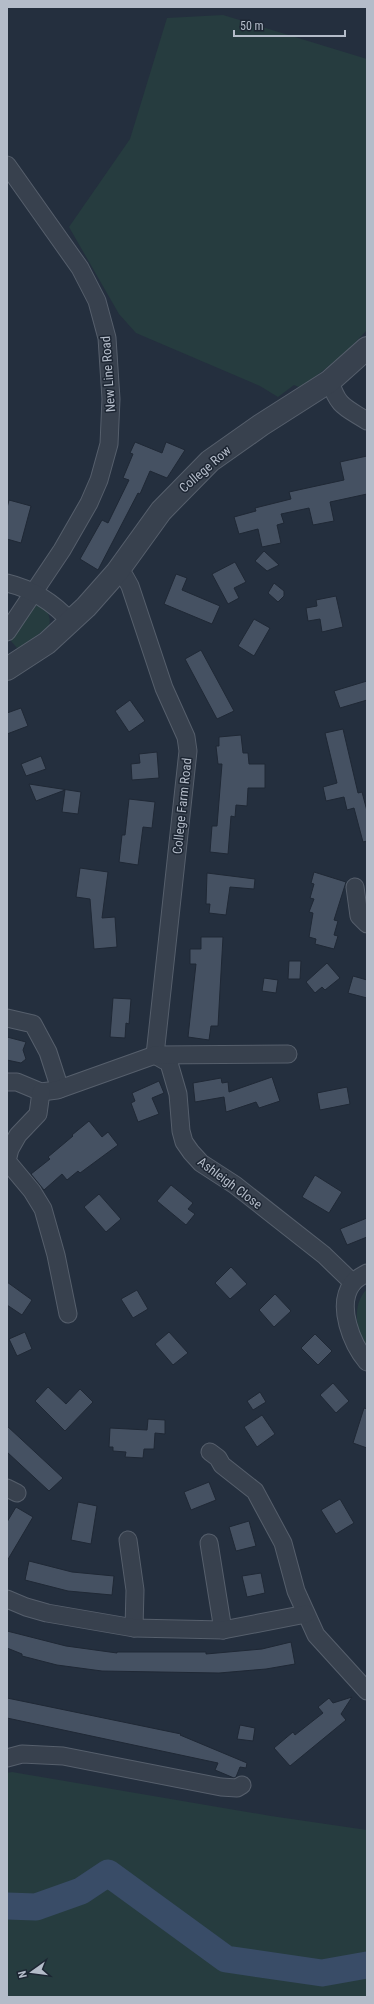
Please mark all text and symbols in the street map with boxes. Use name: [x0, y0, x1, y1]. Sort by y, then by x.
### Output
scale bar: [234, 12, 345, 38]
text: 50 m: [240, 19, 264, 33]
street label: New Line Road: [98, 335, 118, 413]
street label: College Row: [176, 442, 234, 495]
street label: College Farm Road: [169, 757, 195, 855]
street label: Ashleigh Close: [195, 1154, 265, 1212]
north arrow: [12, 1952, 52, 1992]
text: N: [16, 1969, 30, 1979]

